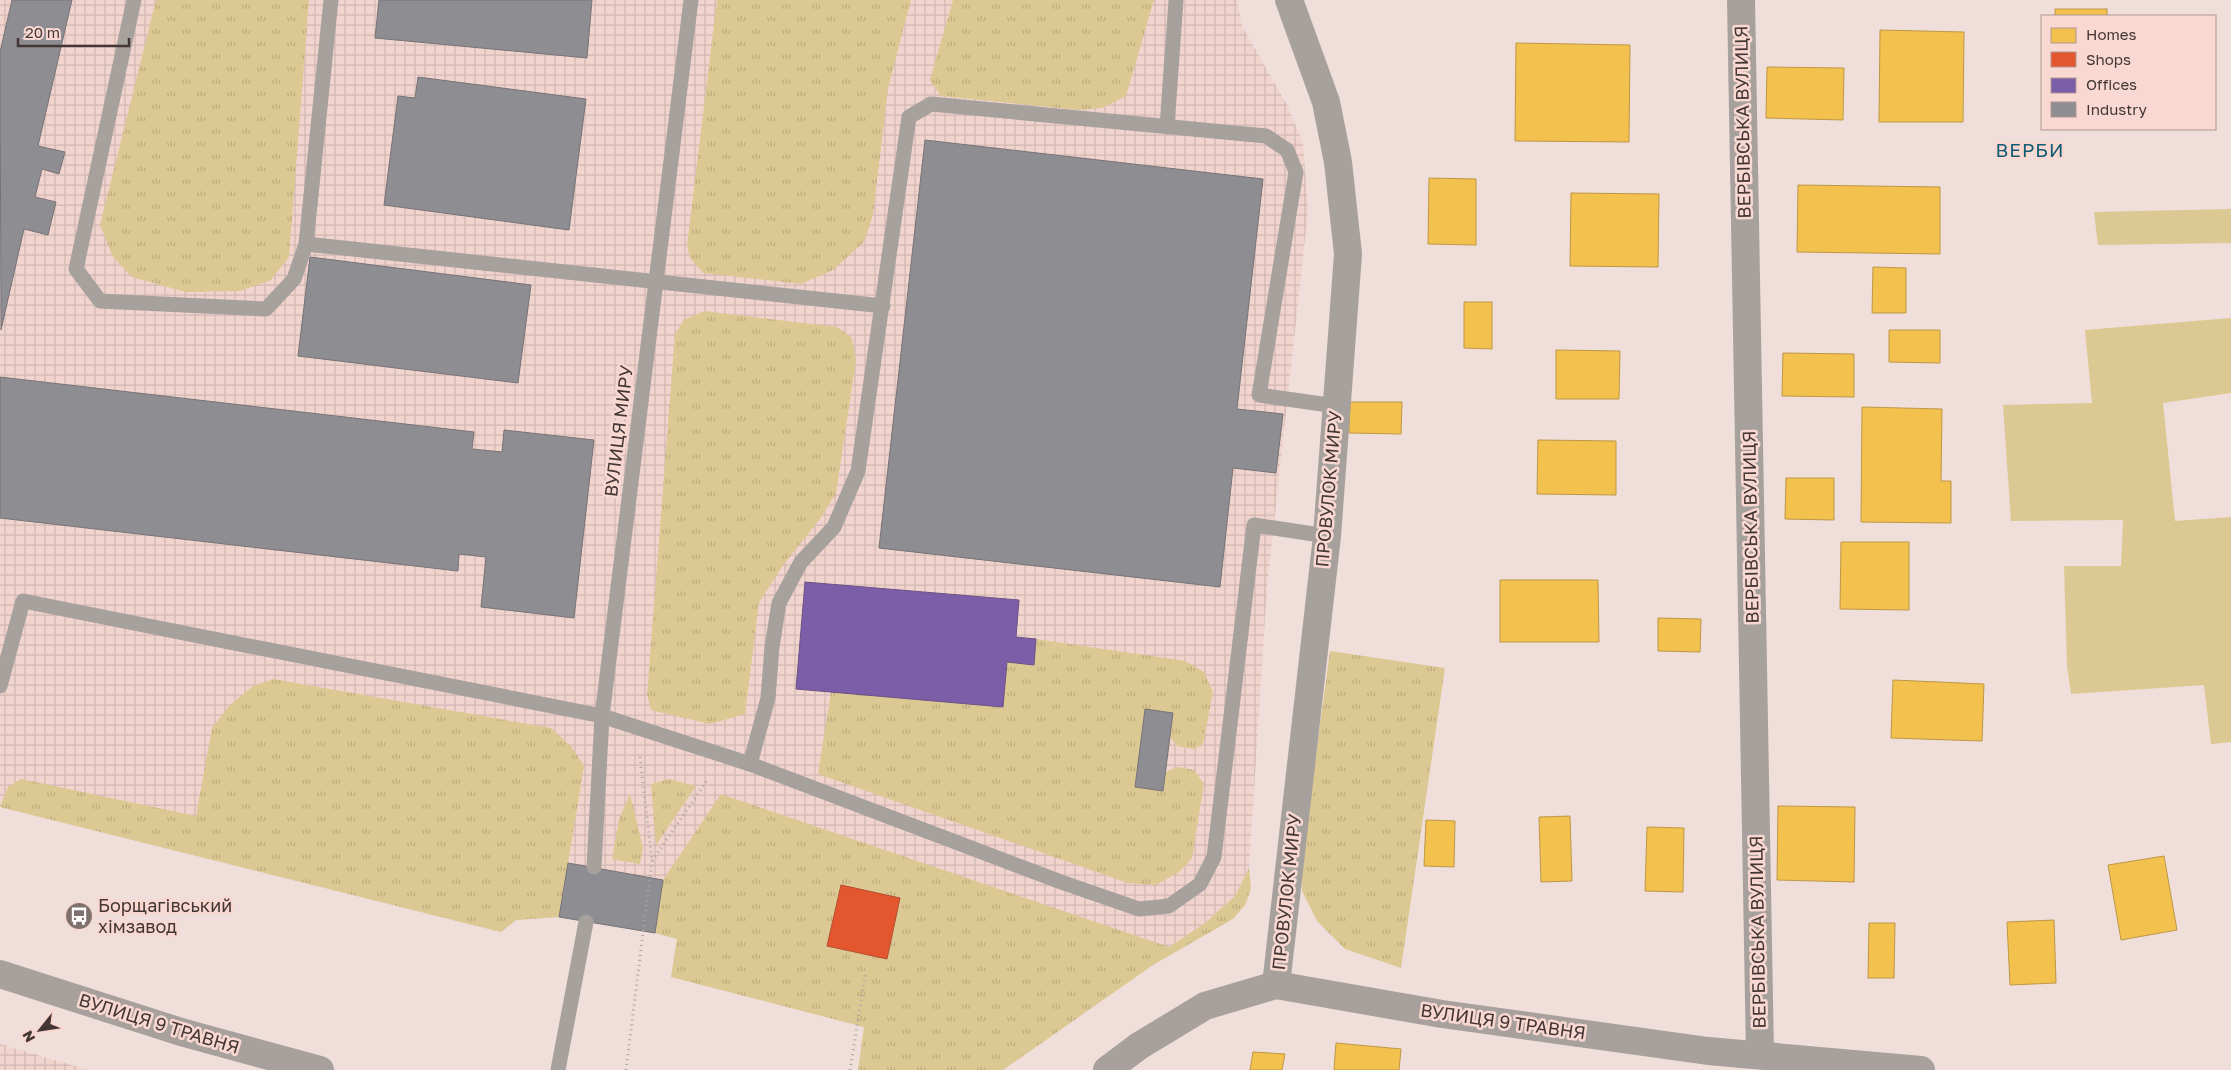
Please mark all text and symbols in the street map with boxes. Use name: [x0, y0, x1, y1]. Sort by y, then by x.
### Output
scale bar: [18, 15, 129, 47]
legend: [2041, 15, 2216, 130]
text: 20 m: [25, 23, 60, 41]
street label: ВЕРБІВСЬКА ВУЛИЦЯ: [1729, 25, 1755, 219]
text: Homes: [2086, 25, 2136, 43]
text: Shops: [2086, 50, 2131, 68]
text: Offices: [2086, 75, 2137, 93]
text: Industry: [2086, 100, 2147, 118]
district label: ВЕРБИ: [1996, 138, 2064, 161]
street label: ВУЛИЦЯ МИРУ: [599, 364, 637, 498]
street label: ПРОВУЛОК МИРУ: [1310, 410, 1346, 568]
street label: ВЕРБІВСЬКА ВУЛИЦЯ: [1737, 430, 1763, 624]
street label: ПРОВУЛОК МИРУ: [1267, 813, 1305, 971]
street label: ВЕРБІВСЬКА ВУЛИЦЯ: [1744, 835, 1770, 1029]
place label: Борщагівський хімзавод: [98, 894, 232, 937]
bus stop icon: Борщагівський хімзавод: [64, 901, 94, 931]
street label: ВУЛИЦЯ 9 ТРАВНЯ: [76, 988, 242, 1058]
street label: ВУЛИЦЯ 9 ТРАВНЯ: [1419, 999, 1587, 1044]
north arrow: [15, 1005, 65, 1055]
text: N: [18, 1028, 38, 1046]

